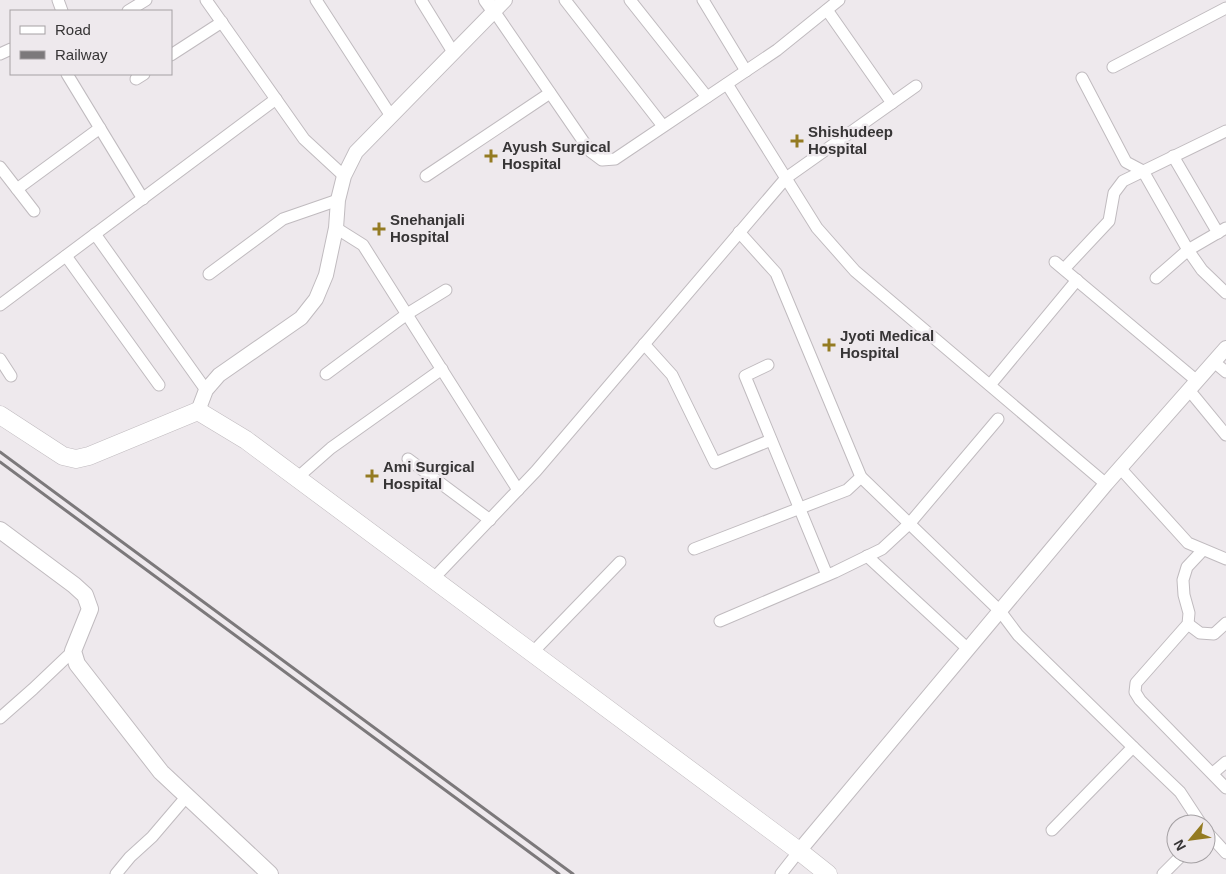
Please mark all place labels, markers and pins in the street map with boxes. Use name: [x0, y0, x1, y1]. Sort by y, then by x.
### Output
place label: Shishudeep Hospital: [808, 123, 893, 157]
marker: Shishudeep Hospital: [790, 134, 804, 148]
place label: Ayush Surgical Hospital: [502, 138, 611, 172]
marker: Ayush Surgical Hospital: [484, 149, 498, 163]
place label: Snehanjali Hospital: [390, 211, 465, 245]
marker: Snehanjali Hospital: [372, 222, 386, 236]
place label: Jyoti Medical Hospital: [840, 327, 934, 361]
marker: Jyoti Medical Hospital: [822, 338, 836, 352]
place label: Ami Surgical Hospital: [383, 458, 475, 492]
marker: Ami Surgical Hospital: [365, 469, 379, 483]

